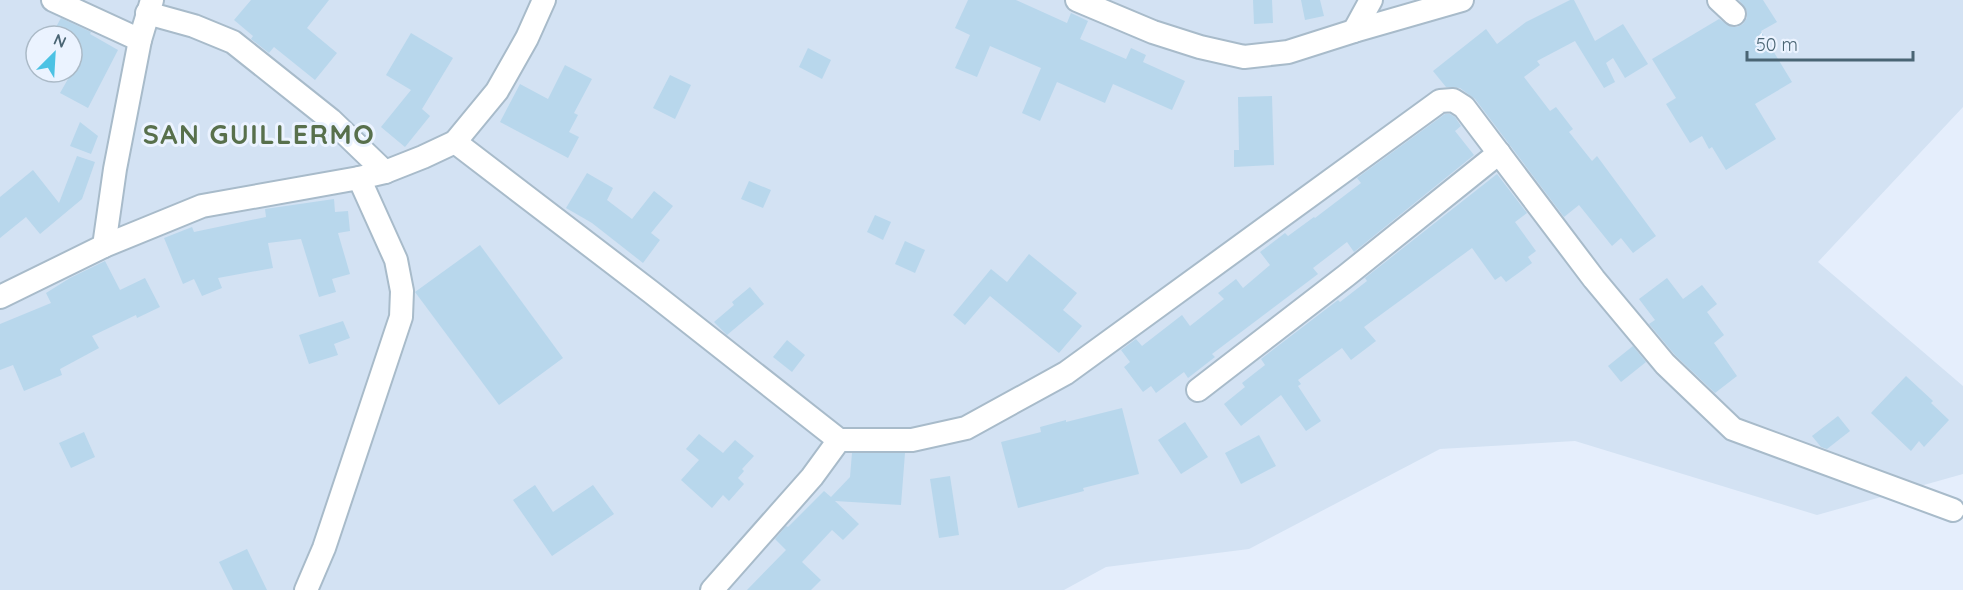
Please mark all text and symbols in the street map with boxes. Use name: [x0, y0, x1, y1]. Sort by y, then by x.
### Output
north arrow: [24, 24, 84, 84]
scale bar: [1747, 24, 1914, 62]
text: N: [51, 29, 70, 52]
text: 50 m: [1756, 33, 1798, 56]
district label: SAN GUILLERMO: [143, 117, 375, 151]

